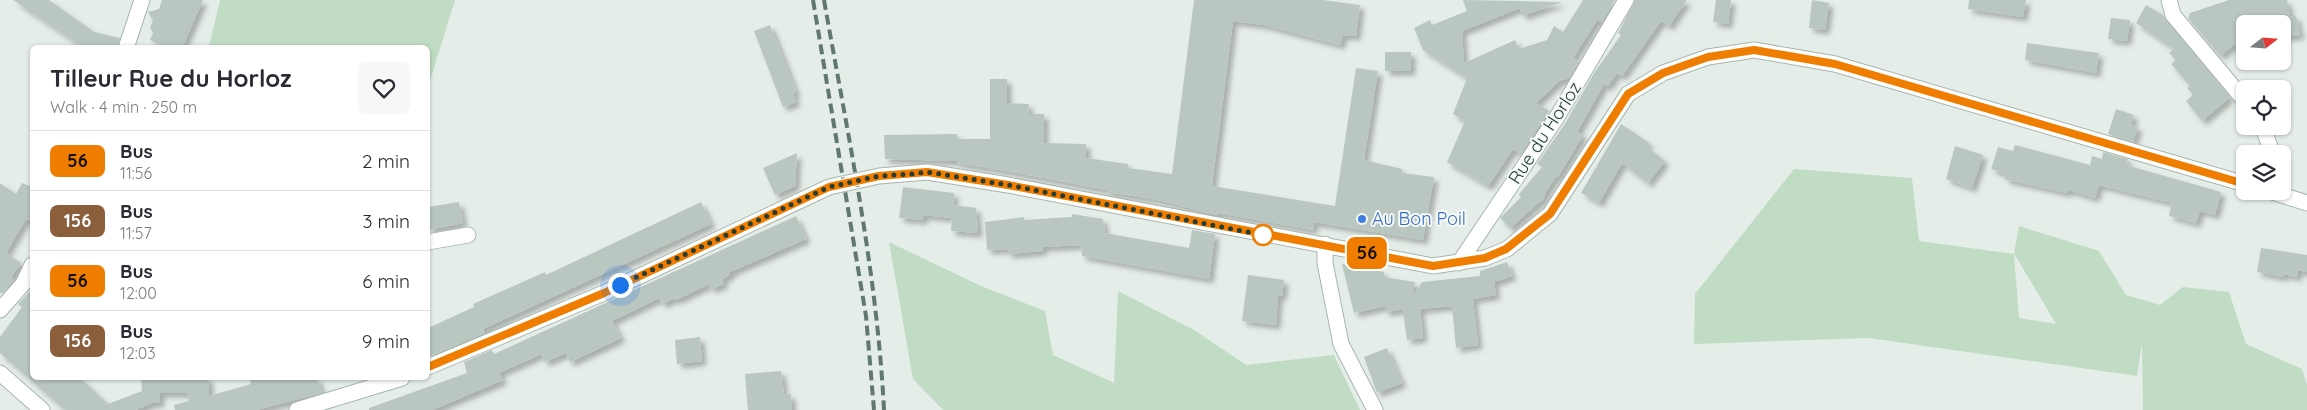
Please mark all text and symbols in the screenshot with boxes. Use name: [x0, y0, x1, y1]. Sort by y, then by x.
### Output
north arrow: [2236, 15, 2291, 70]
map controls: [2236, 15, 2291, 200]
button: heart: [358, 62, 410, 114]
text: Tilleur Rue du Horloz: [50, 63, 292, 93]
street label: Rue du Horloz: [1503, 77, 1586, 188]
button: locate: [2236, 80, 2291, 135]
text: Walk · 4 min · 250 m: [50, 97, 197, 117]
text: Bus: [120, 139, 153, 163]
button: layers: [2236, 145, 2291, 200]
text: 56: [67, 149, 88, 172]
text: 2 min: [362, 149, 410, 173]
text: 11:56: [120, 163, 152, 183]
text: Bus: [120, 199, 153, 223]
place label: Au Bon Poil: [1372, 207, 1466, 230]
text: 156: [64, 209, 91, 232]
text: 3 min: [362, 209, 410, 233]
marker: Au Bon Poil: [1356, 213, 1368, 225]
text: 11:57: [120, 223, 152, 243]
unlabelled marker: [1252, 224, 1274, 246]
line badge: 56: [1344, 237, 1390, 269]
text: 56: [1357, 241, 1377, 264]
text: Bus: [120, 259, 153, 283]
text: 56: [67, 269, 88, 292]
text: 6 min: [362, 269, 410, 293]
your location: [608, 273, 633, 298]
text: 12:00: [120, 283, 157, 303]
text: Bus: [120, 319, 153, 343]
text: 156: [64, 329, 91, 352]
text: 9 min: [362, 329, 410, 353]
text: 12:03: [120, 343, 156, 363]

